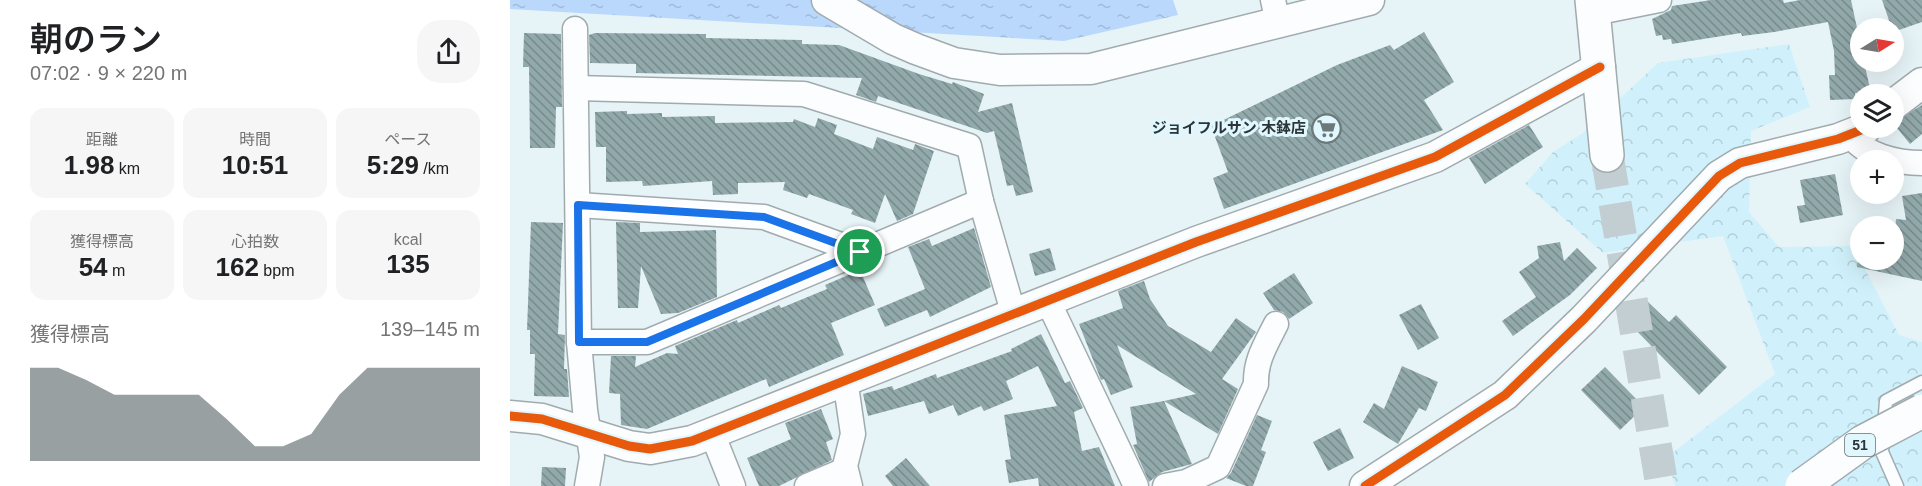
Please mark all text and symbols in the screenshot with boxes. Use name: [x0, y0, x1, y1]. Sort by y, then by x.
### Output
north arrow: [1850, 18, 1904, 72]
map controls: [1850, 18, 1904, 270]
button: share: [417, 20, 480, 83]
text: 朝のラン: [30, 21, 162, 58]
text: 07:02 · 9 × 220 m: [30, 62, 187, 84]
button: layers: [1850, 84, 1904, 138]
supermarket icon: ジョイフルサン 木鉢店: [1311, 112, 1343, 144]
place label: ジョイフルサン 木鉢店: [1152, 119, 1306, 136]
text: 距離: [86, 131, 118, 148]
text: 時間: [239, 131, 271, 148]
text: ペース: [384, 131, 432, 148]
text: 1.98: [64, 150, 114, 180]
text: 10:51: [222, 150, 288, 180]
text: 5:29: [367, 150, 419, 180]
button: +: [1850, 150, 1904, 204]
text: km: [114, 160, 140, 177]
text: /km: [419, 160, 449, 177]
button: −: [1850, 216, 1904, 270]
pin: [834, 226, 885, 277]
text: kcal: [394, 231, 422, 248]
text: 獲得標高: [70, 233, 134, 250]
text: 心拍数: [231, 233, 279, 250]
icon: arrive: [843, 235, 876, 268]
text: 135: [386, 249, 430, 279]
text: 54: [79, 252, 108, 282]
text: 162: [216, 252, 259, 282]
text: m: [108, 262, 125, 279]
text: bpm: [259, 262, 294, 279]
text: 139–145 m: [380, 318, 480, 340]
text: 獲得標高: [30, 323, 110, 345]
road number: 51: [1845, 434, 1875, 456]

